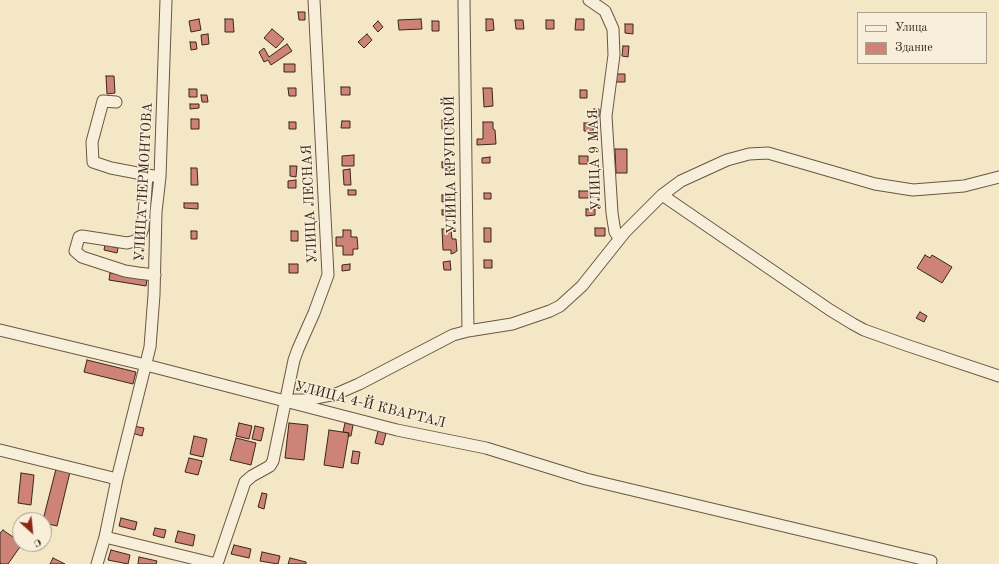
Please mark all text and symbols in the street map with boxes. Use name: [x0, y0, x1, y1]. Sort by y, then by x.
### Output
legend: [857, 12, 987, 64]
text: Улица: [895, 22, 928, 34]
text: Здание: [895, 42, 933, 54]
street label: УЛИЦА КРУПСКОЙ: [441, 96, 461, 234]
street label: УЛИЦА ЛЕРМОНТОВА: [131, 102, 157, 262]
street label: УЛИЦА 9 МАЯ: [585, 109, 605, 211]
street label: УЛИЦА ЛЕСНАЯ: [298, 144, 322, 264]
street label: УЛИЦА 4-Й КВАРТАЛ: [293, 378, 447, 432]
north arrow: [12, 512, 52, 552]
text: С: [31, 536, 43, 549]

